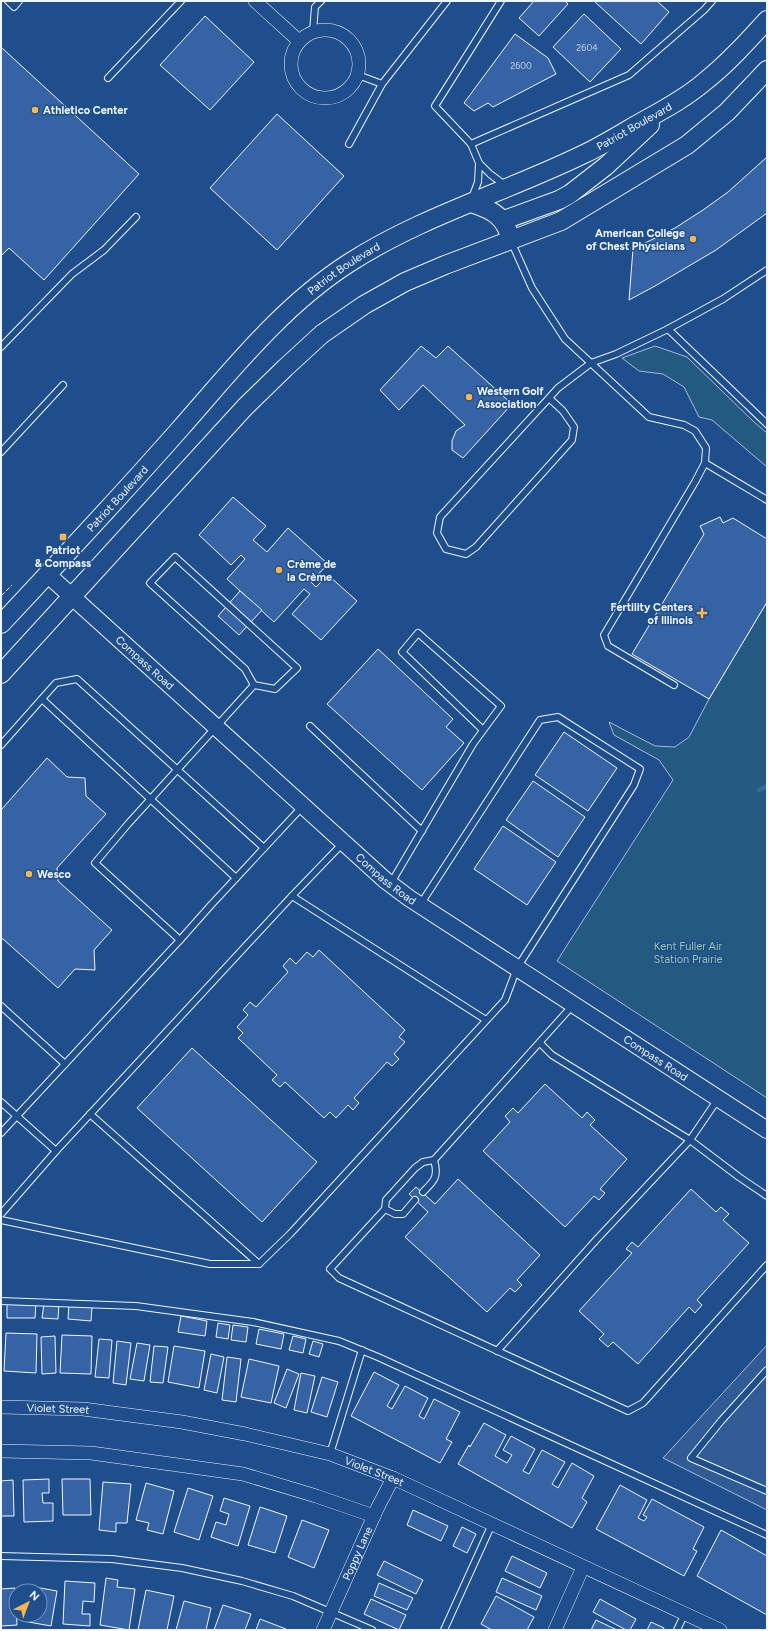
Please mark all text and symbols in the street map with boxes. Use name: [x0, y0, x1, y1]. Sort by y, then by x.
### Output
house number: 2604: [576, 42, 598, 53]
house number: 2600: [510, 60, 532, 71]
street label: Patriot Boulevard: [594, 100, 674, 153]
place label: Athletico Center: [43, 104, 128, 117]
marker: Athletico Center: [30, 105, 40, 115]
place label: American College of Chest Physicians: [586, 227, 685, 253]
marker: American College of Chest Physicians: [688, 234, 698, 244]
street label: Patriot Boulevard: [305, 240, 382, 298]
place label: Western Golf Association: [477, 385, 544, 411]
marker: Western Golf Association: [464, 392, 474, 402]
street label: Patriot Boulevard: [84, 463, 151, 535]
marker: Patriot & Compass: [58, 532, 68, 542]
place label: Patriot & Compass: [35, 544, 91, 570]
place label: Crème de la Crème: [287, 558, 336, 584]
marker: Crème de la Crème: [274, 565, 284, 575]
place label: Fertility Centers of Illinois: [610, 601, 693, 627]
marker: Fertility Centers of Illinois: [696, 607, 708, 619]
street label: Compass Road: [113, 633, 176, 693]
street label: Compass Road: [353, 851, 418, 908]
place label: Wesco: [37, 868, 72, 881]
marker: Wesco: [24, 869, 34, 879]
park label: Kent Fuller Air Station Prairie: [654, 940, 723, 966]
street label: Compass Road: [621, 1033, 690, 1084]
street label: Violet Street: [26, 1402, 90, 1417]
street label: Violet Street: [343, 1454, 406, 1489]
street label: Poppy Lane: [340, 1525, 375, 1582]
north arrow: [8, 1583, 48, 1623]
text: N: [27, 1588, 42, 1604]

